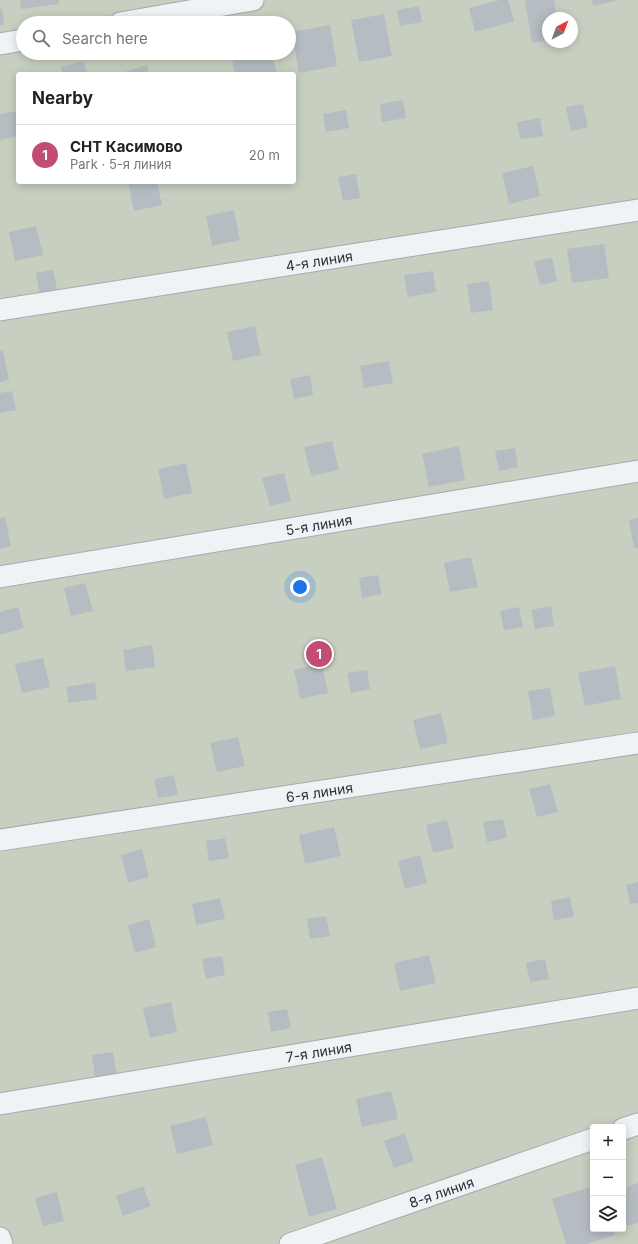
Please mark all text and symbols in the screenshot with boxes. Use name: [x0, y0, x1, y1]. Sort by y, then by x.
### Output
north arrow: [542, 12, 578, 48]
search box: [16, 16, 296, 60]
icon: search: [30, 27, 52, 49]
text: Search here: [62, 29, 148, 48]
text: Nearby: [32, 88, 93, 108]
text: СНТ Касимово: [70, 137, 183, 156]
text: 1: [42, 147, 48, 163]
text: 20 m: [249, 147, 280, 163]
text: Park · 5-я линия: [70, 156, 171, 172]
street label: 4-я линия: [284, 246, 354, 274]
street label: 5-я линия: [284, 510, 353, 538]
your location: [290, 577, 310, 597]
pin: 1: [306, 639, 332, 669]
street label: 6-я линия: [285, 778, 354, 805]
street label: 7-я линия: [284, 1037, 353, 1065]
map controls: [590, 1124, 626, 1232]
button: +: [590, 1124, 626, 1160]
button: −: [590, 1160, 626, 1196]
street label: 8-я линия: [407, 1173, 476, 1211]
button: layers: [590, 1196, 626, 1232]

